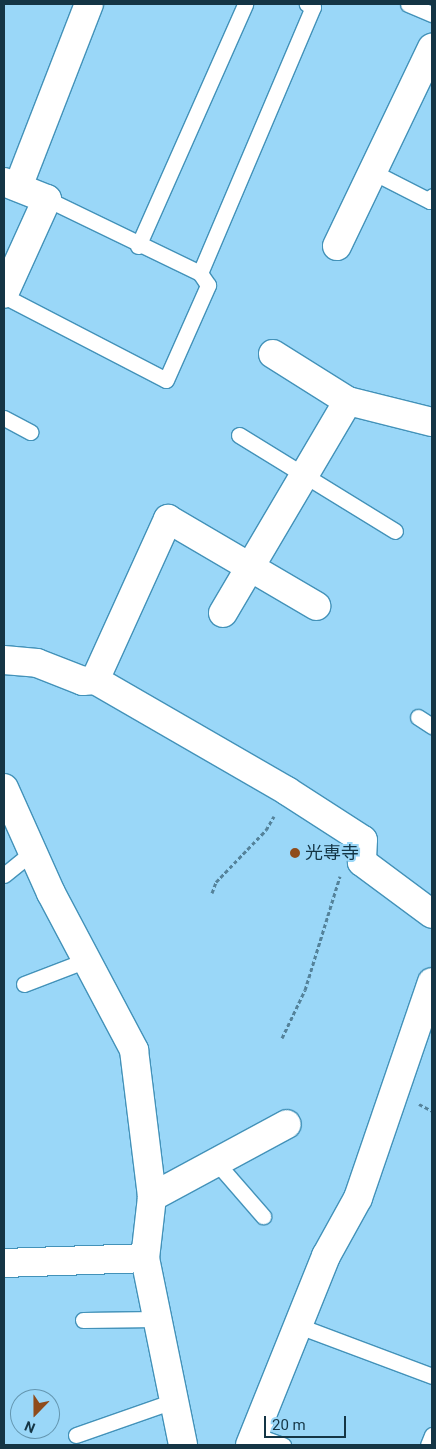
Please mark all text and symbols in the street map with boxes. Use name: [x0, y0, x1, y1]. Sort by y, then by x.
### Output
place label: 光専寺: [305, 842, 359, 864]
marker: 光専寺: [289, 847, 301, 859]
north arrow: [10, 1389, 60, 1439]
scale bar: [266, 1406, 348, 1438]
text: 20 m: [272, 1416, 306, 1434]
text: N: [22, 1418, 37, 1436]

